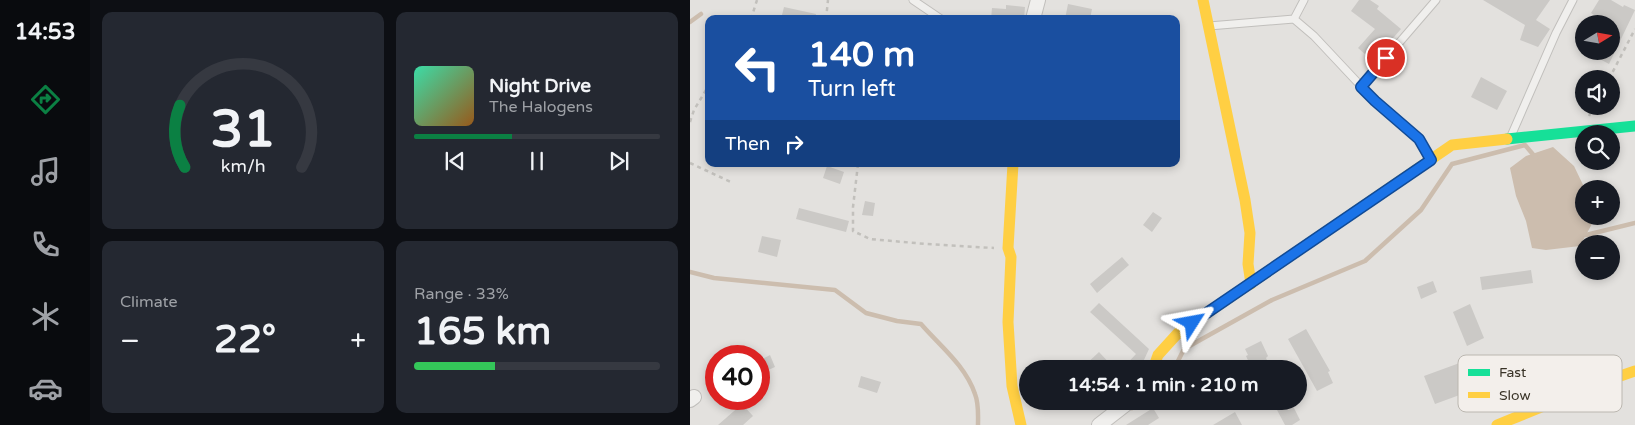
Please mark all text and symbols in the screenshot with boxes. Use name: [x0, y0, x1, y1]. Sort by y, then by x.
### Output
north arrow: [1575, 15, 1620, 60]
map controls: [1575, 15, 1620, 280]
text: 14:53: [15, 19, 75, 45]
text: 140 m: [808, 34, 915, 76]
icon: left: [725, 35, 790, 100]
pin: [1365, 37, 1407, 79]
icon: arrive: [1372, 44, 1400, 72]
button: sound: [1575, 70, 1620, 115]
text: Night Drive: [489, 75, 591, 97]
text: Turn left: [808, 76, 896, 102]
icon: directions: [28, 82, 63, 117]
text: The Halogens: [489, 97, 593, 117]
text: 31: [210, 98, 276, 161]
button: search: [1575, 125, 1620, 170]
icon: right: [780, 130, 808, 158]
text: Then: [725, 133, 770, 155]
icon: previous: [441, 147, 469, 175]
icon: pause: [523, 147, 551, 175]
icon: next: [605, 147, 633, 175]
icon: music: [28, 154, 63, 189]
text: km/h: [221, 156, 265, 177]
button: +: [1575, 180, 1620, 225]
icon: phone: [28, 227, 63, 262]
button: −: [1575, 235, 1620, 280]
text: Range · 33%: [414, 284, 509, 304]
text: Climate: [120, 292, 178, 312]
position arrow: [1165, 296, 1217, 348]
icon: climate: [28, 299, 63, 334]
text: 165 km: [414, 309, 551, 355]
text: 22°: [214, 317, 276, 363]
text: −: [120, 324, 140, 358]
text: +: [350, 324, 366, 358]
speed limit sign: 40: [705, 345, 770, 410]
legend: [1458, 355, 1622, 412]
text: Fast: [1499, 364, 1527, 381]
icon: car: [28, 371, 63, 406]
text: 14:54 · 1 min · 210 m: [1067, 374, 1259, 396]
text: Slow: [1499, 387, 1531, 404]

